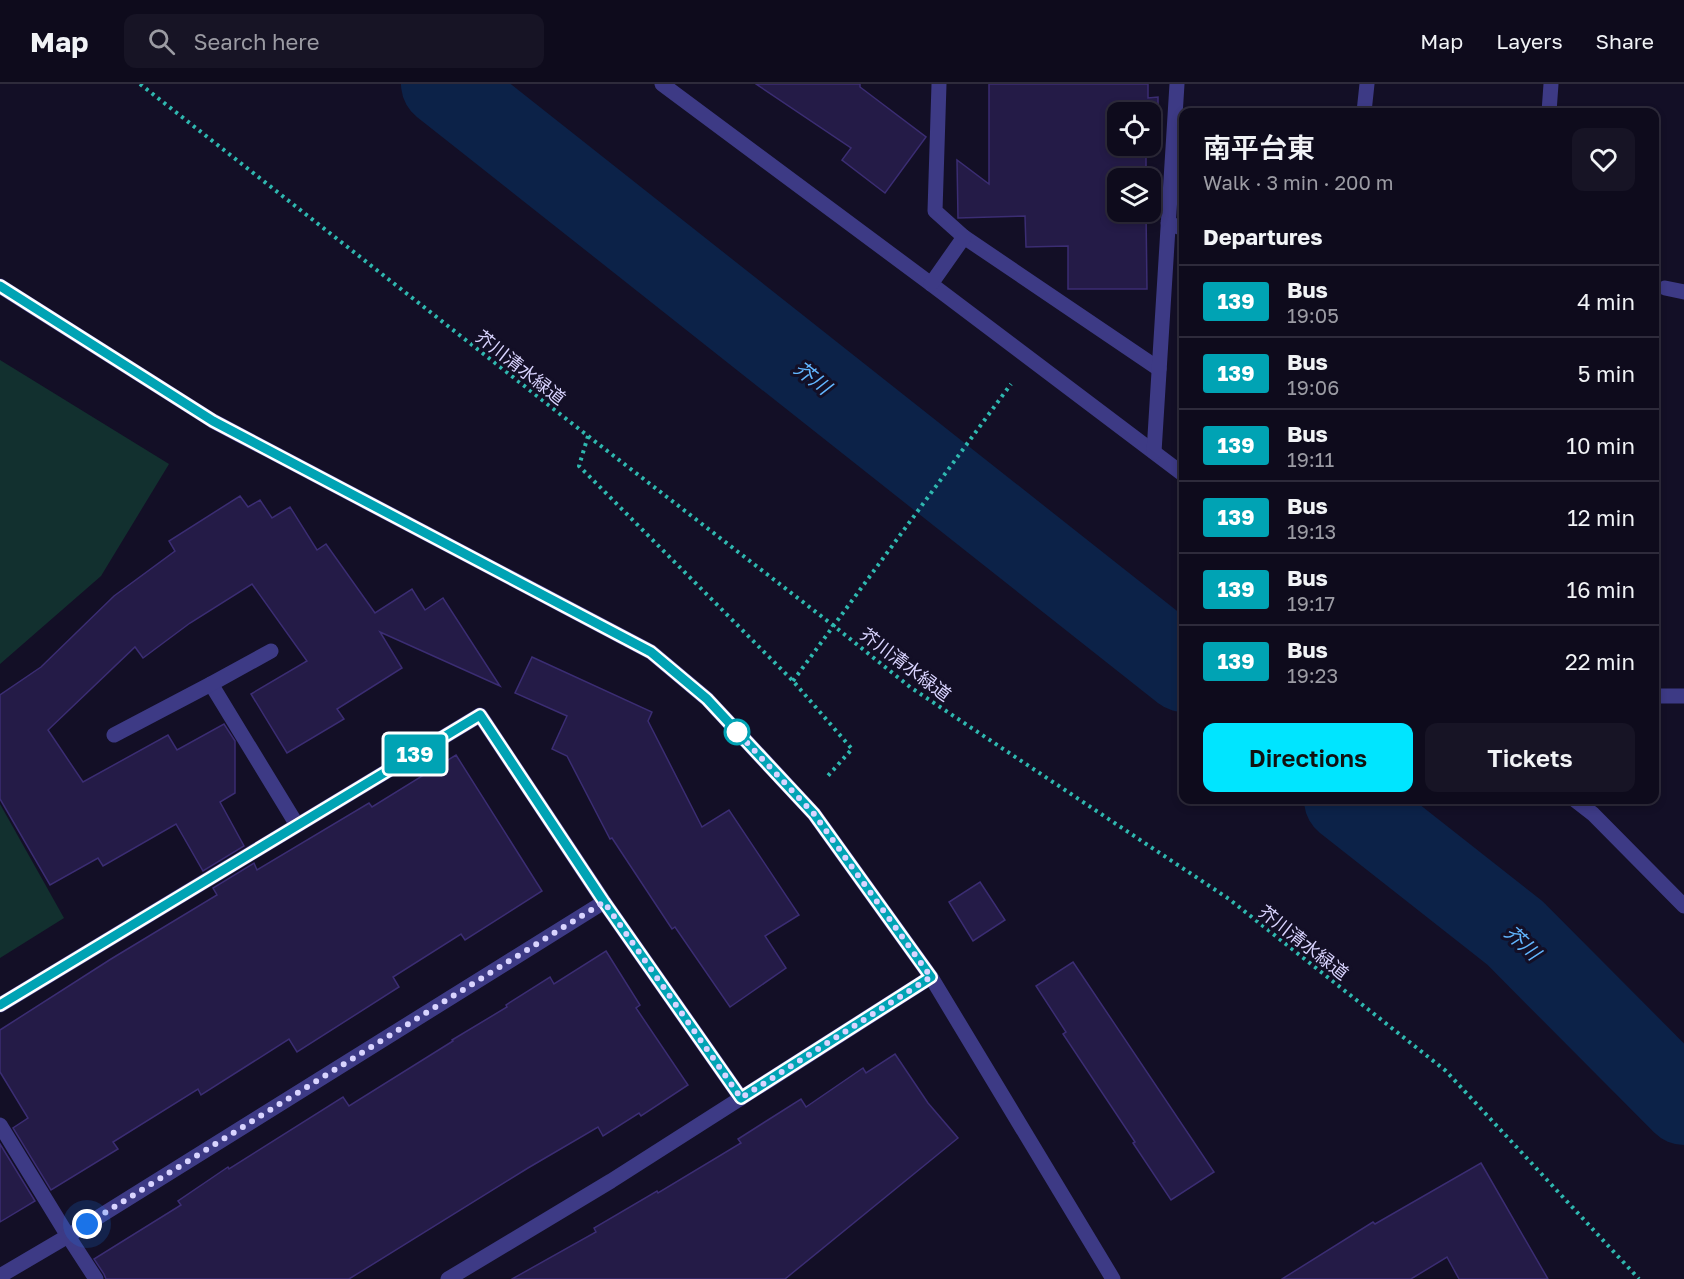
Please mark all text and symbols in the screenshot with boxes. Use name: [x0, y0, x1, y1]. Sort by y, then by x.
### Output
search box: [124, 14, 544, 68]
text: Map: [30, 25, 88, 58]
icon: search: [145, 25, 178, 58]
text: Search here: [193, 28, 319, 55]
text: Map: [1420, 28, 1463, 54]
text: Layers: [1496, 28, 1563, 54]
text: Share: [1596, 28, 1654, 54]
map controls: [1107, 102, 1161, 222]
button: locate: [1107, 102, 1161, 156]
button: heart: [1572, 128, 1635, 191]
text: 南平台東: [1203, 131, 1315, 164]
button: layers: [1107, 168, 1161, 222]
text: Walk · 3 min · 200 m: [1203, 170, 1394, 194]
text: Departures: [1203, 223, 1322, 250]
text: Bus: [1287, 276, 1328, 303]
text: 139: [1218, 288, 1254, 314]
text: 4 min: [1577, 288, 1635, 315]
text: 19:05: [1287, 303, 1339, 327]
street label: 芥川清水緑道: [472, 325, 570, 409]
text: Bus: [1287, 348, 1328, 375]
water label: 芥川: [790, 355, 838, 400]
text: 139: [1218, 360, 1254, 386]
text: 5 min: [1578, 360, 1635, 387]
text: 19:06: [1287, 375, 1339, 399]
text: Bus: [1287, 420, 1328, 447]
text: 139: [1218, 432, 1254, 458]
text: 10 min: [1566, 432, 1635, 459]
text: 19:11: [1287, 447, 1334, 471]
text: Bus: [1287, 492, 1328, 519]
text: 139: [1218, 504, 1254, 530]
text: 12 min: [1567, 504, 1635, 531]
text: 19:13: [1287, 519, 1336, 543]
text: Bus: [1287, 564, 1328, 591]
text: 139: [1218, 576, 1254, 602]
text: 16 min: [1567, 576, 1635, 603]
text: 19:17: [1287, 591, 1335, 615]
street label: 芥川清水緑道: [856, 623, 956, 705]
text: Bus: [1287, 636, 1328, 663]
text: 139: [1218, 648, 1254, 674]
text: 22 min: [1565, 648, 1635, 675]
text: 19:23: [1287, 663, 1338, 687]
unlabelled marker: [724, 719, 750, 745]
button: Directions: [1203, 723, 1413, 792]
button: Tickets: [1425, 723, 1635, 792]
line badge: 139: [380, 734, 450, 774]
text: 139: [397, 741, 433, 767]
street label: 芥川清水緑道: [1255, 900, 1353, 984]
water label: 芥川: [1500, 920, 1547, 966]
your location: [72, 1209, 102, 1239]

